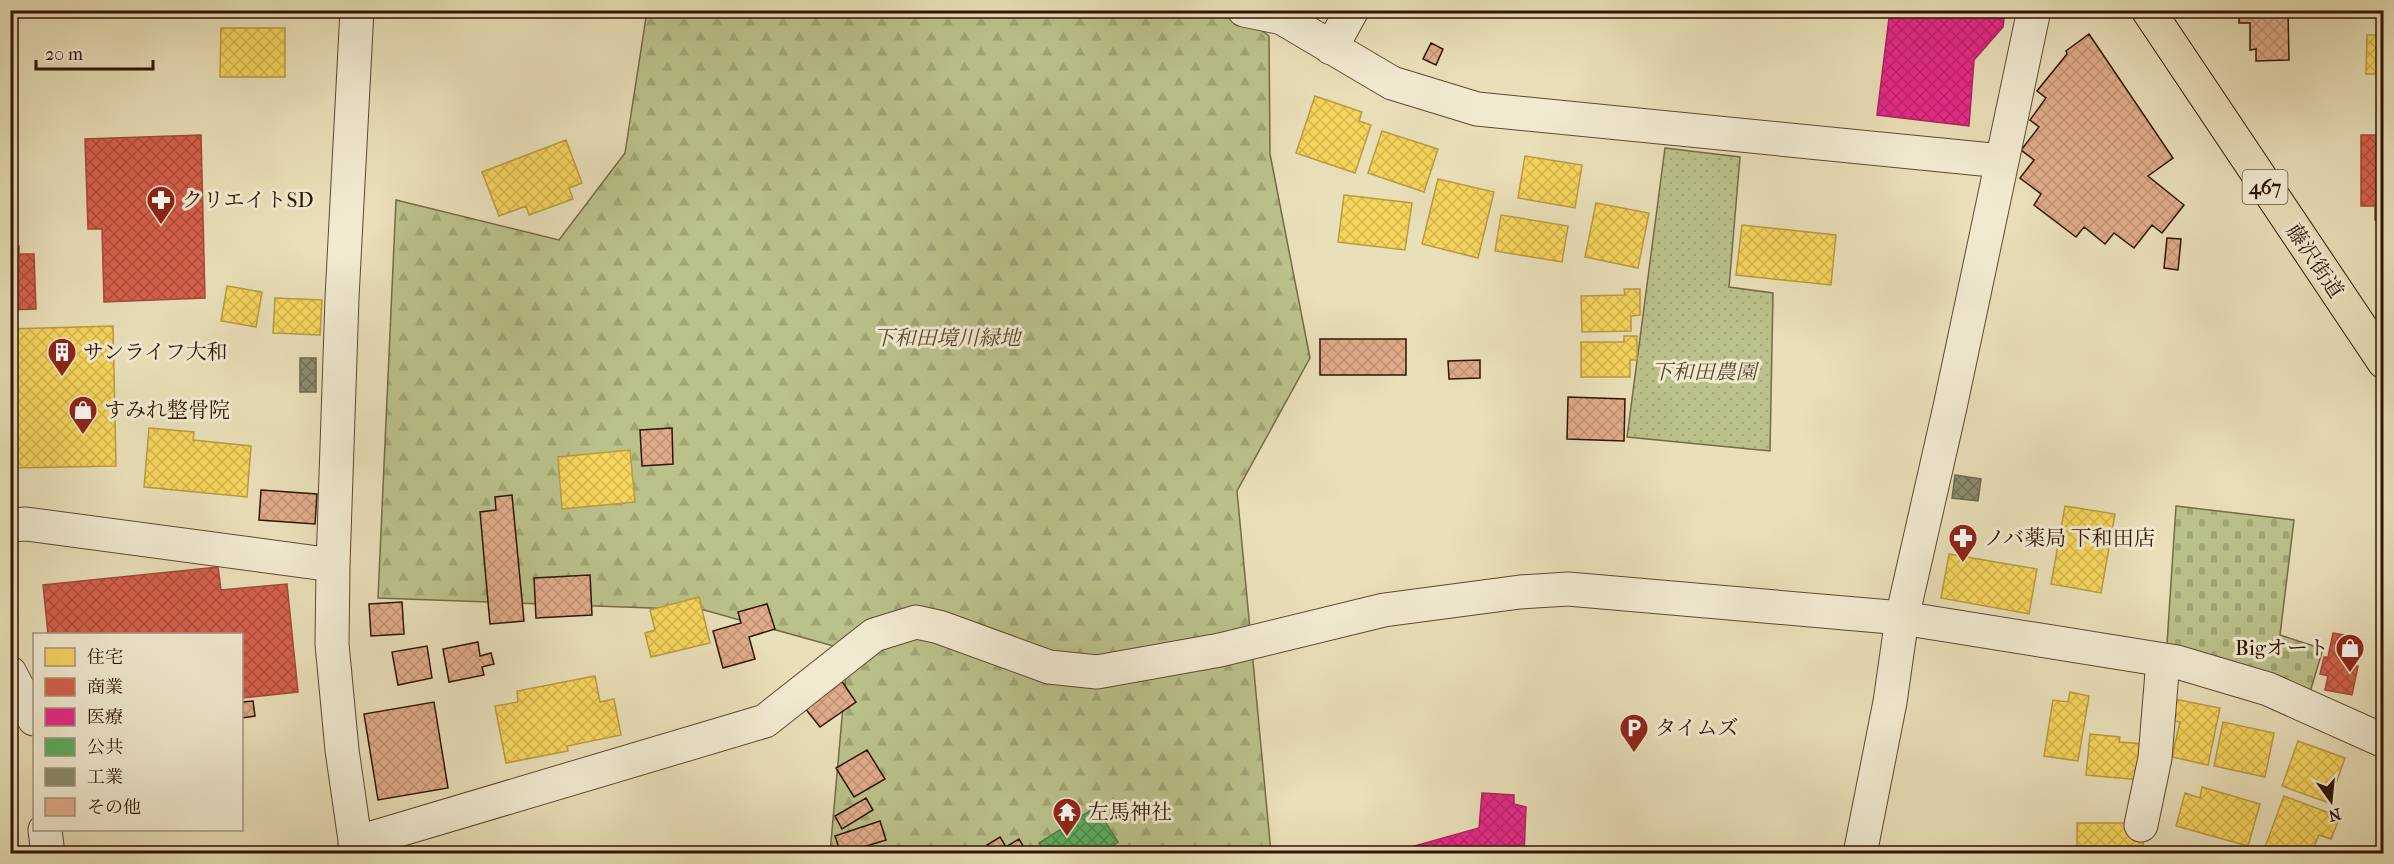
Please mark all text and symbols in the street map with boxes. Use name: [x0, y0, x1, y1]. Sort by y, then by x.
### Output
scale bar: [36, 33, 153, 71]
text: 20 m: [45, 44, 83, 65]
road number: 467: [2242, 170, 2288, 204]
pharmacy icon: クリエイトSD: [145, 184, 177, 226]
place label: クリエイトSD: [182, 188, 313, 212]
street label: 藤沢街道: [2282, 219, 2348, 303]
park label: 下和田境川緑地: [874, 326, 1022, 350]
building icon: サンライフ大和: [46, 336, 78, 378]
place label: サンライフ大和: [83, 340, 228, 364]
park label: 下和田農園: [1652, 360, 1759, 384]
shop icon: すみれ整骨院: [67, 394, 99, 436]
place label: すみれ整骨院: [104, 398, 230, 422]
pharmacy icon: ノバ薬局 下和田店: [1947, 522, 1979, 564]
place label: ノバ薬局 下和田店: [1984, 526, 2155, 550]
shop icon: Bigオート: [2334, 632, 2366, 674]
legend: [33, 633, 243, 831]
place label: Bigオート: [2235, 636, 2329, 660]
text: 住宅: [87, 647, 123, 668]
text: 商業: [87, 677, 123, 698]
text: 医療: [87, 707, 123, 728]
parking icon: タイムズ: [1618, 712, 1650, 754]
place label: タイムズ: [1655, 716, 1739, 740]
text: 公共: [87, 737, 123, 758]
text: 工業: [87, 767, 123, 788]
north arrow: [2301, 771, 2361, 831]
temple icon: 左馬神社: [1051, 796, 1083, 838]
text: その他: [87, 797, 141, 818]
place label: 左馬神社: [1088, 800, 1172, 824]
text: N: [2326, 804, 2343, 826]

